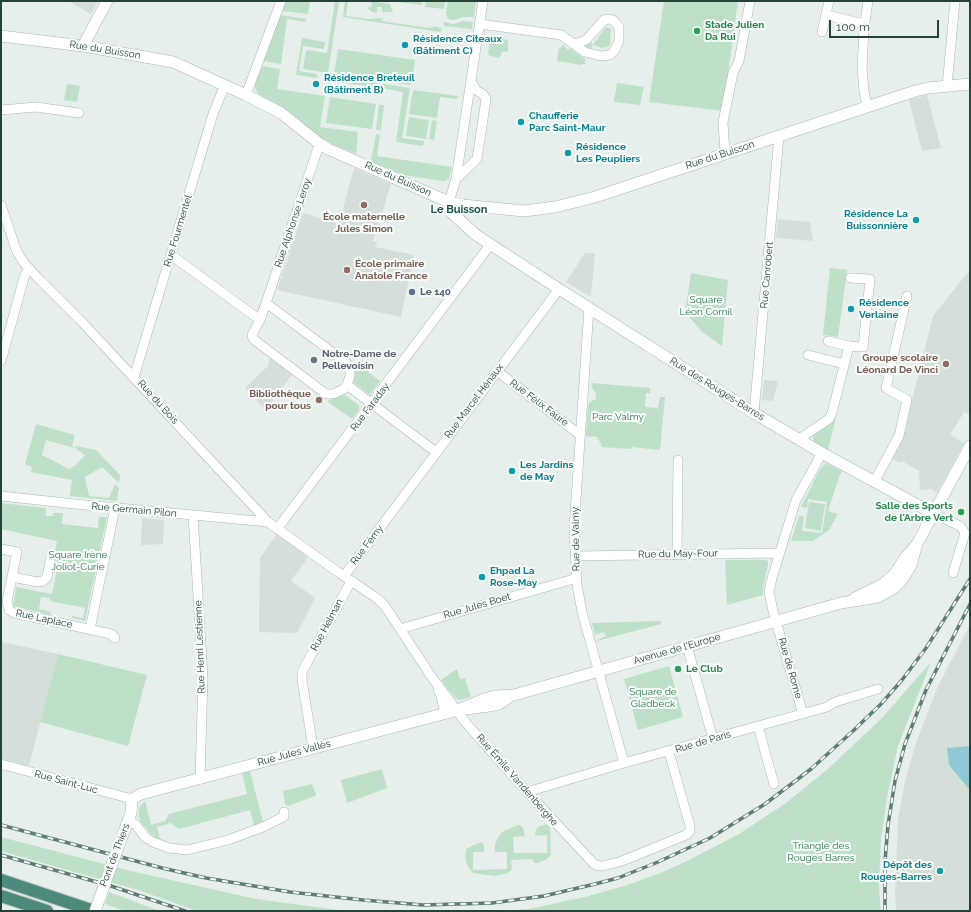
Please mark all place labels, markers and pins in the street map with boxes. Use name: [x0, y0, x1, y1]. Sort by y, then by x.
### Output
place label: Stade Julien Da Rui: [705, 19, 764, 42]
marker: Stade Julien Da Rui: [692, 26, 702, 36]
place label: Résidence Citeaux (Bâtiment C): [413, 33, 502, 56]
marker: Résidence Citeaux (Bâtiment C): [400, 40, 410, 50]
place label: Résidence Breteuil (Bâtiment B): [324, 72, 415, 96]
marker: Résidence Breteuil (Bâtiment B): [311, 79, 321, 89]
place label: Chaufferie Parc Saint-Maur: [529, 110, 606, 134]
marker: Chaufferie Parc Saint-Maur: [516, 117, 526, 127]
place label: Résidence Les Peupliers: [576, 141, 640, 164]
marker: Résidence Les Peupliers: [563, 148, 573, 158]
marker: École maternelle Jules Simon: [359, 200, 369, 210]
place label: Résidence La Buissonnière: [844, 208, 908, 232]
place label: École maternelle Jules Simon: [323, 211, 405, 234]
marker: Résidence La Buissonnière: [911, 215, 921, 225]
place label: École primaire Anatole France: [355, 258, 428, 282]
marker: École primaire Anatole France: [342, 265, 352, 275]
place label: Le 140: [420, 286, 451, 298]
marker: Le 140: [407, 287, 417, 297]
place label: Résidence Verlaine: [859, 297, 909, 320]
marker: Résidence Verlaine: [846, 304, 856, 314]
place label: Notre-Dame de Pellevoisin: [322, 348, 396, 372]
place label: Groupe scolaire Léonard De Vinci: [857, 352, 938, 376]
marker: Notre-Dame de Pellevoisin: [309, 355, 319, 365]
marker: Groupe scolaire Léonard De Vinci: [941, 359, 951, 369]
place label: Bibliothèque pour tous: [249, 388, 311, 412]
marker: Bibliothèque pour tous: [314, 395, 324, 405]
place label: Les Jardins de May: [520, 459, 573, 482]
marker: Les Jardins de May: [507, 466, 517, 476]
place label: Salle des Sports de l'Arbre Vert: [875, 500, 953, 524]
marker: Salle des Sports de l'Arbre Vert: [956, 507, 966, 517]
place label: Ehpad La Rose-May: [490, 565, 537, 588]
marker: Ehpad La Rose-May: [477, 572, 487, 582]
place label: Le Club: [686, 663, 723, 675]
marker: Le Club: [673, 664, 683, 674]
place label: Dépôt des Rouges-Barres: [861, 859, 932, 882]
marker: Dépôt des Rouges-Barres: [935, 866, 945, 876]

